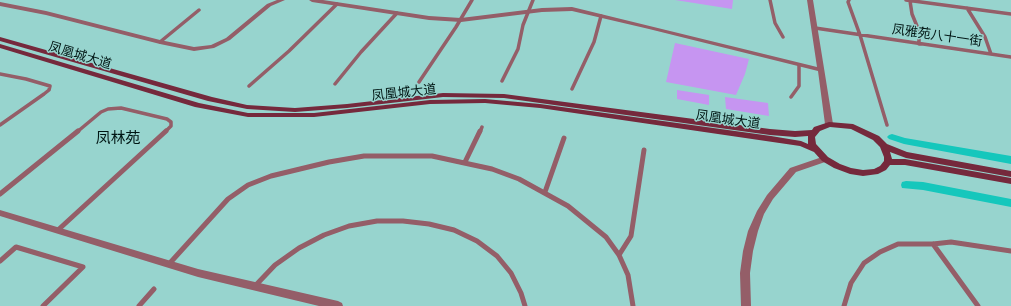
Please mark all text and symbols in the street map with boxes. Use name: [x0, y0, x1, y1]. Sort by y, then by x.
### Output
street label: 凤雅苑八十一街: [891, 22, 983, 50]
street label: 凤凰城大道: [47, 39, 113, 73]
street label: 凤凰城大道: [371, 82, 437, 104]
street label: 凤凰城大道: [695, 108, 761, 132]
district label: 凤林苑: [96, 130, 140, 148]

